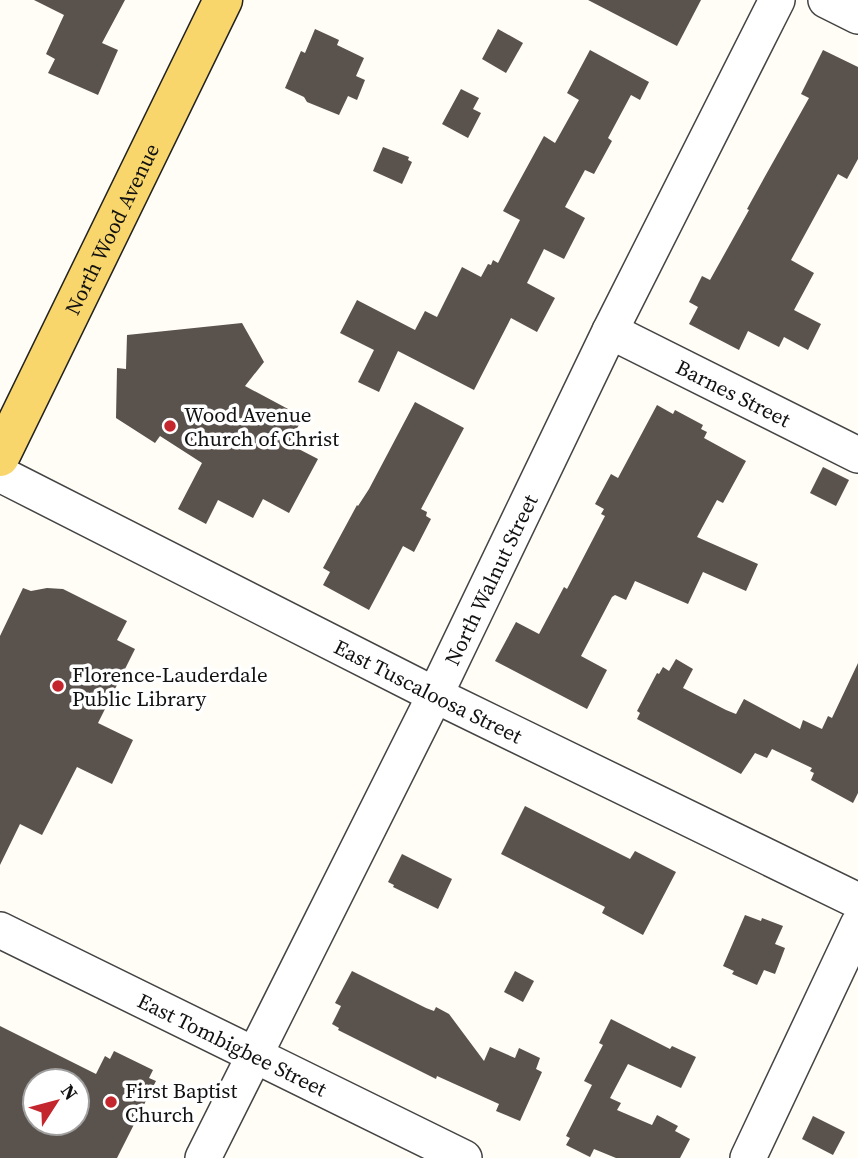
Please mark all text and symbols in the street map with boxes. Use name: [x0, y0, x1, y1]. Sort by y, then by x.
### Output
street label: North Wood Avenue: [57, 138, 165, 319]
street label: Barnes Street: [671, 352, 796, 434]
place label: Wood Avenue Church of Christ: [184, 400, 339, 453]
marker: Wood Avenue Church of Christ: [162, 418, 178, 434]
street label: North Walnut Street: [437, 489, 544, 670]
street label: East Tuscaloosa Street: [329, 632, 527, 750]
place label: Florence-Lauderdale Public Library: [72, 660, 268, 713]
marker: Florence-Lauderdale Public Library: [50, 678, 66, 694]
street label: East Tombigbee Street: [133, 985, 332, 1103]
north arrow: [21, 1067, 91, 1137]
place label: First Baptist Church: [125, 1076, 237, 1129]
text: N: [55, 1079, 84, 1105]
marker: First Baptist Church: [103, 1094, 119, 1110]

